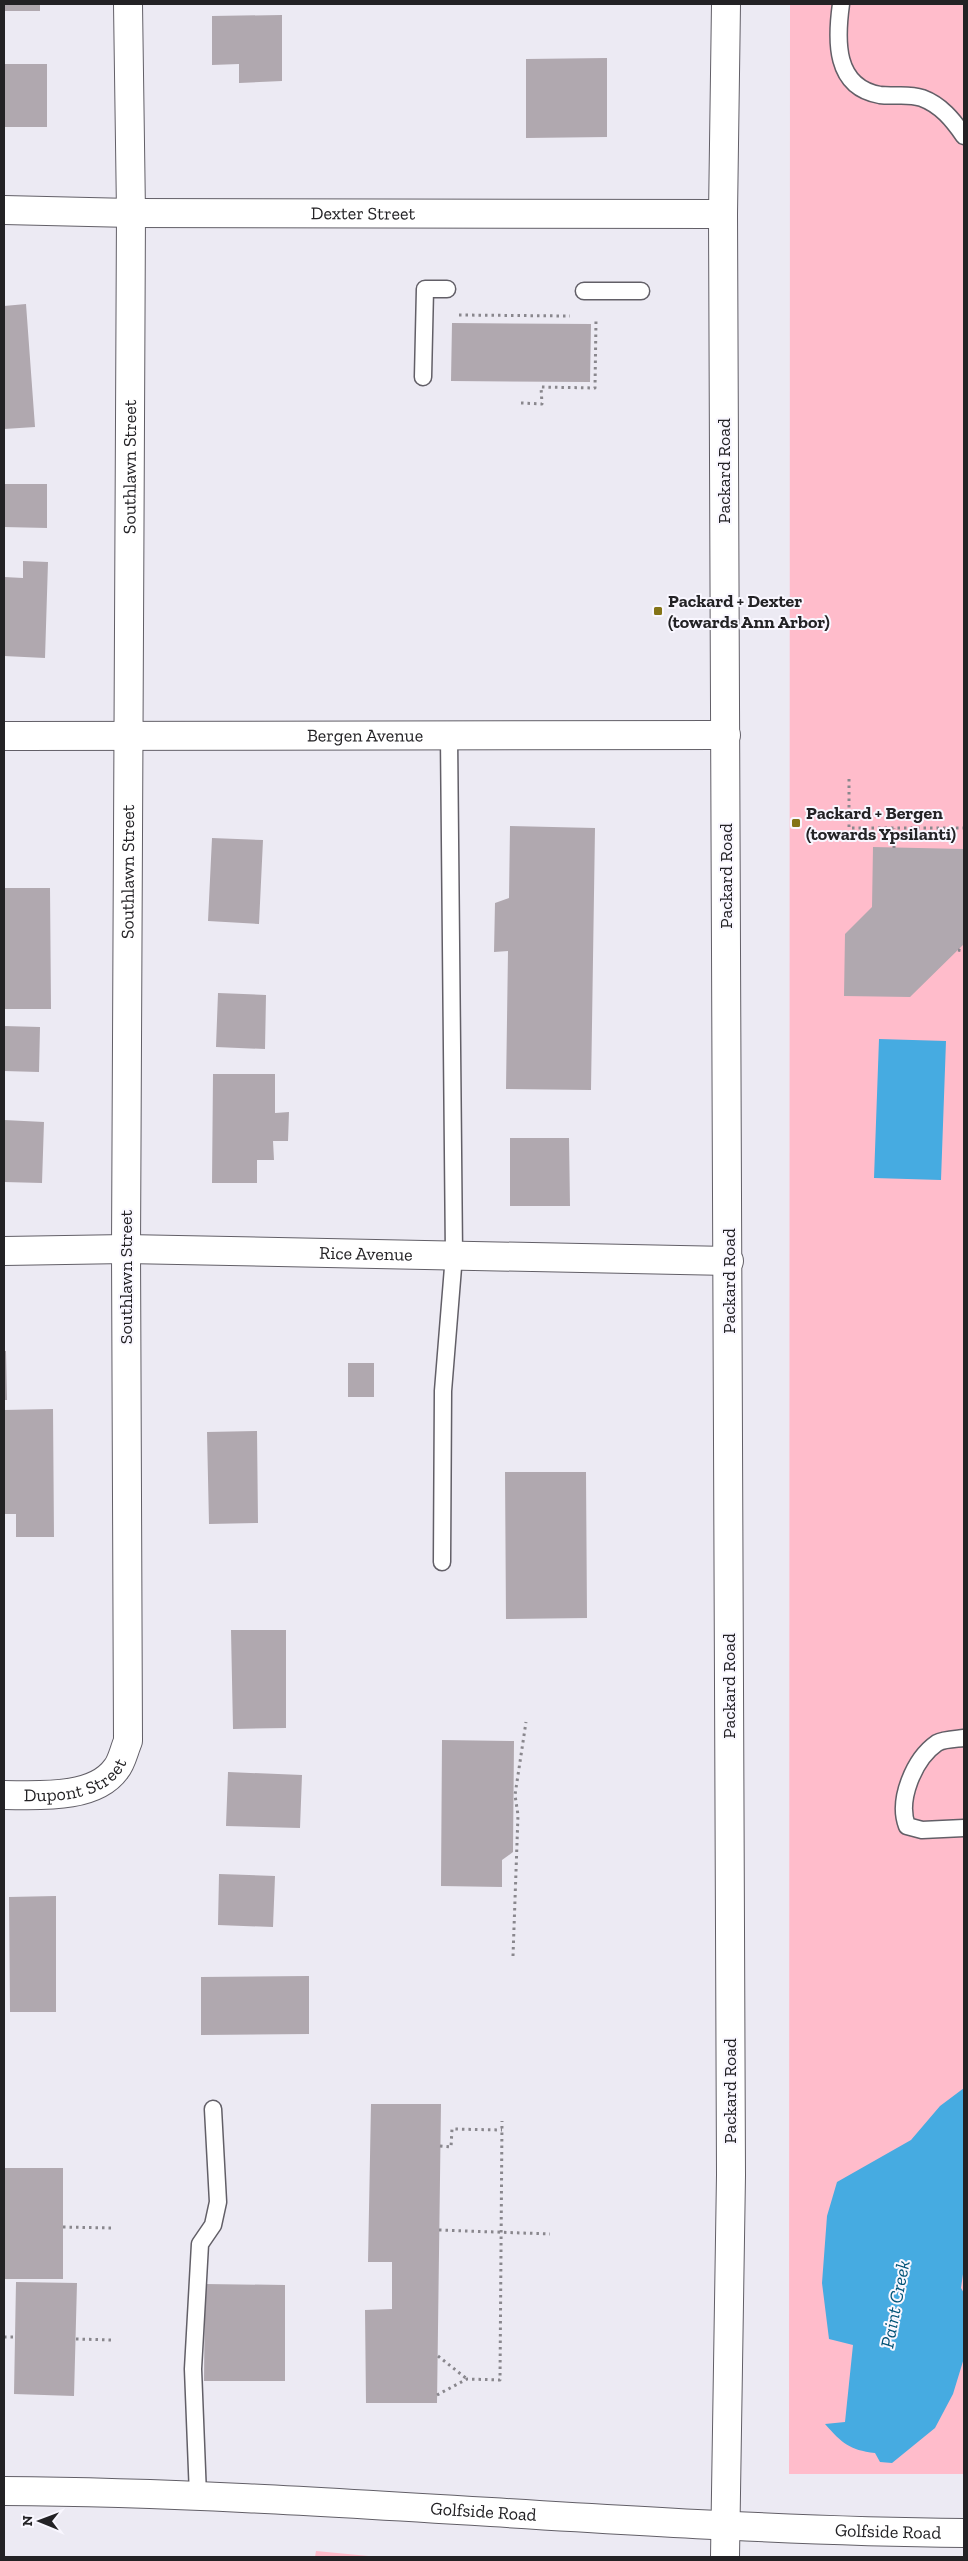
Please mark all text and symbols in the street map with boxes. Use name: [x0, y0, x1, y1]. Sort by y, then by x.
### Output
street label: Dexter Street: [311, 202, 415, 224]
street label: Southlawn Street: [118, 399, 141, 534]
street label: Packard Road: [713, 418, 735, 524]
place label: Packard + Dexter (towards Ann Arbor): [668, 590, 830, 633]
marker: Packard + Dexter (towards Ann Arbor): [652, 605, 664, 617]
street label: Bergen Avenue: [307, 724, 423, 747]
place label: Packard + Bergen (towards Ypsilanti): [806, 802, 956, 845]
street label: Southlawn Street: [116, 804, 139, 939]
marker: Packard + Bergen (towards Ypsilanti): [790, 817, 802, 829]
street label: Packard Road: [715, 823, 737, 929]
street label: Southlawn Street: [115, 1209, 137, 1344]
street label: Packard Road: [718, 1228, 740, 1334]
street label: Rice Avenue: [319, 1242, 413, 1266]
street label: Packard Road: [718, 1633, 740, 1739]
street label: Dupont Street: [24, 1754, 132, 1806]
street label: Packard Road: [719, 2038, 741, 2144]
water label: Paint Creek: [875, 2258, 915, 2350]
north arrow: [15, 2496, 65, 2546]
street label: Golfside Road: [430, 2497, 537, 2526]
text: N: [19, 2515, 36, 2526]
street label: Golfside Road: [834, 2519, 941, 2544]

